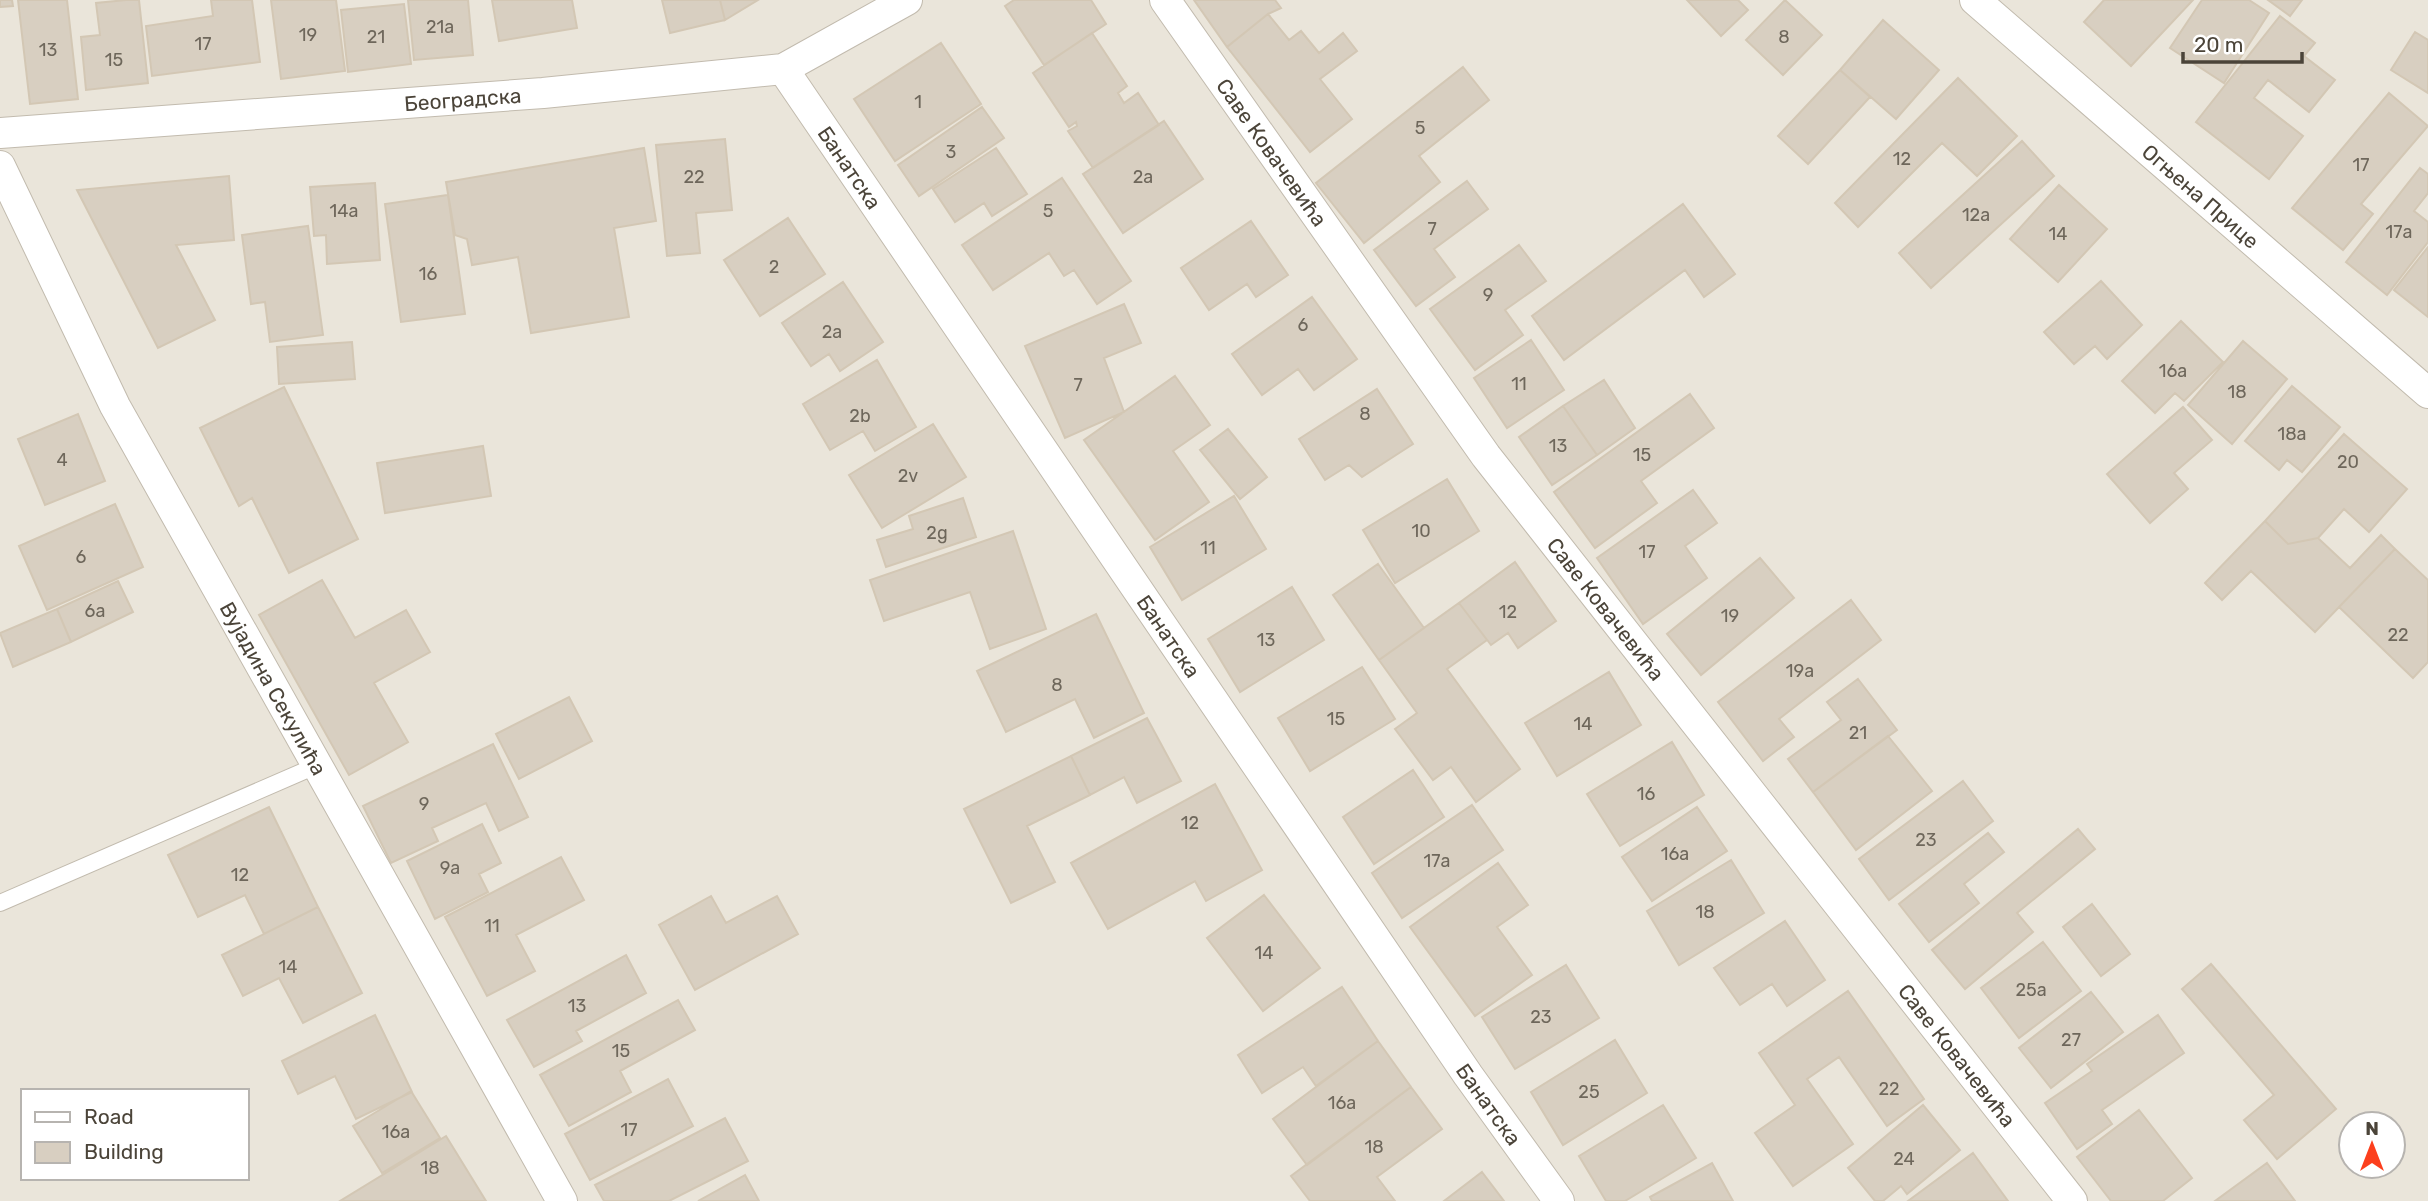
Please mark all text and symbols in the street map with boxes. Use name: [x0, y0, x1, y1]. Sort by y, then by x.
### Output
house number: 21a: [426, 16, 454, 38]
scale bar: [2183, 21, 2302, 65]
house number: 19: [299, 24, 317, 46]
house number: 21: [367, 26, 385, 48]
house number: 8: [1778, 26, 1790, 48]
text: 20 m: [2194, 32, 2243, 57]
house number: 17: [195, 33, 211, 55]
house number: 13: [39, 39, 57, 61]
house number: 15: [105, 49, 123, 71]
street label: Саве Ковачевића: [1211, 73, 1333, 231]
street label: Београдска: [403, 82, 522, 116]
house number: 1: [914, 91, 922, 113]
house number: 5: [1415, 117, 1425, 139]
street label: Банатска: [813, 121, 887, 214]
street label: Огњена Прице: [2137, 139, 2264, 253]
house number: 3: [946, 141, 956, 163]
house number: 12: [1893, 148, 1911, 170]
house number: 17: [2353, 154, 2369, 176]
house number: 22: [683, 166, 705, 188]
house number: 2a: [1133, 166, 1153, 188]
house number: 14a: [330, 200, 358, 222]
house number: 5: [1043, 200, 1053, 222]
house number: 12a: [1962, 204, 1990, 226]
house number: 7: [1427, 218, 1437, 240]
house number: 17a: [2386, 221, 2412, 243]
house number: 14: [2049, 223, 2067, 245]
house number: 2: [769, 256, 779, 278]
house number: 16: [419, 263, 437, 285]
house number: 9: [1483, 284, 1493, 306]
house number: 6: [1298, 314, 1309, 336]
house number: 2a: [822, 321, 842, 343]
house number: 16a: [2159, 360, 2187, 382]
house number: 11: [1511, 373, 1527, 395]
house number: 7: [1073, 374, 1083, 396]
house number: 18: [2227, 381, 2247, 403]
house number: 8: [1359, 403, 1371, 425]
house number: 2b: [849, 405, 871, 427]
house number: 18a: [2277, 423, 2307, 445]
house number: 13: [1549, 435, 1567, 457]
house number: 15: [1633, 444, 1651, 466]
house number: 4: [56, 449, 68, 471]
house number: 20: [2337, 451, 2359, 473]
house number: 2v: [898, 465, 918, 487]
house number: 10: [1411, 520, 1431, 542]
house number: 2g: [926, 522, 948, 544]
street label: Саве Ковачевића: [1542, 532, 1670, 685]
house number: 11: [1200, 537, 1216, 559]
house number: 17: [1639, 541, 1655, 563]
house number: 6: [76, 546, 87, 568]
street label: Банатска: [1132, 590, 1206, 682]
street label: Вујадина Секулића: [215, 597, 332, 779]
house number: 6a: [85, 600, 105, 622]
house number: 12: [1499, 601, 1517, 623]
house number: 19: [1721, 605, 1739, 627]
house number: 22: [2387, 624, 2409, 646]
house number: 13: [1257, 629, 1275, 651]
house number: 19a: [1786, 660, 1814, 682]
house number: 8: [1051, 674, 1063, 696]
house number: 15: [1327, 708, 1345, 730]
house number: 14: [1574, 713, 1592, 735]
house number: 21: [1849, 722, 1867, 744]
house number: 16: [1637, 783, 1655, 805]
house number: 9: [419, 793, 429, 815]
house number: 12: [1181, 812, 1199, 834]
house number: 23: [1915, 829, 1937, 851]
house number: 16a: [1661, 843, 1689, 865]
house number: 17a: [1424, 850, 1450, 872]
house number: 9a: [440, 857, 460, 879]
house number: 12: [231, 864, 249, 886]
house number: 18: [1695, 901, 1715, 923]
house number: 11: [484, 915, 500, 937]
house number: 14: [1255, 942, 1273, 964]
house number: 14: [279, 956, 297, 978]
street label: Саве Ковачевића: [1893, 979, 2021, 1132]
house number: 25a: [2015, 979, 2047, 1001]
house number: 13: [568, 995, 586, 1017]
house number: 23: [1530, 1006, 1552, 1028]
house number: 27: [2061, 1029, 2081, 1051]
house number: 15: [612, 1040, 630, 1062]
street label: Банатска: [1451, 1059, 1527, 1150]
house number: 22: [1878, 1078, 1900, 1100]
house number: 25: [1578, 1081, 1600, 1103]
legend: [21, 1089, 248, 1180]
house number: 16a: [1328, 1092, 1356, 1114]
text: Road: [84, 1104, 134, 1129]
north arrow: [2337, 1110, 2407, 1180]
text: N: [2365, 1117, 2379, 1140]
house number: 17: [621, 1119, 637, 1141]
house number: 16a: [382, 1121, 410, 1143]
house number: 18: [1364, 1136, 1384, 1158]
text: Building: [84, 1139, 164, 1164]
house number: 24: [1893, 1148, 1915, 1170]
house number: 18: [420, 1157, 440, 1179]

